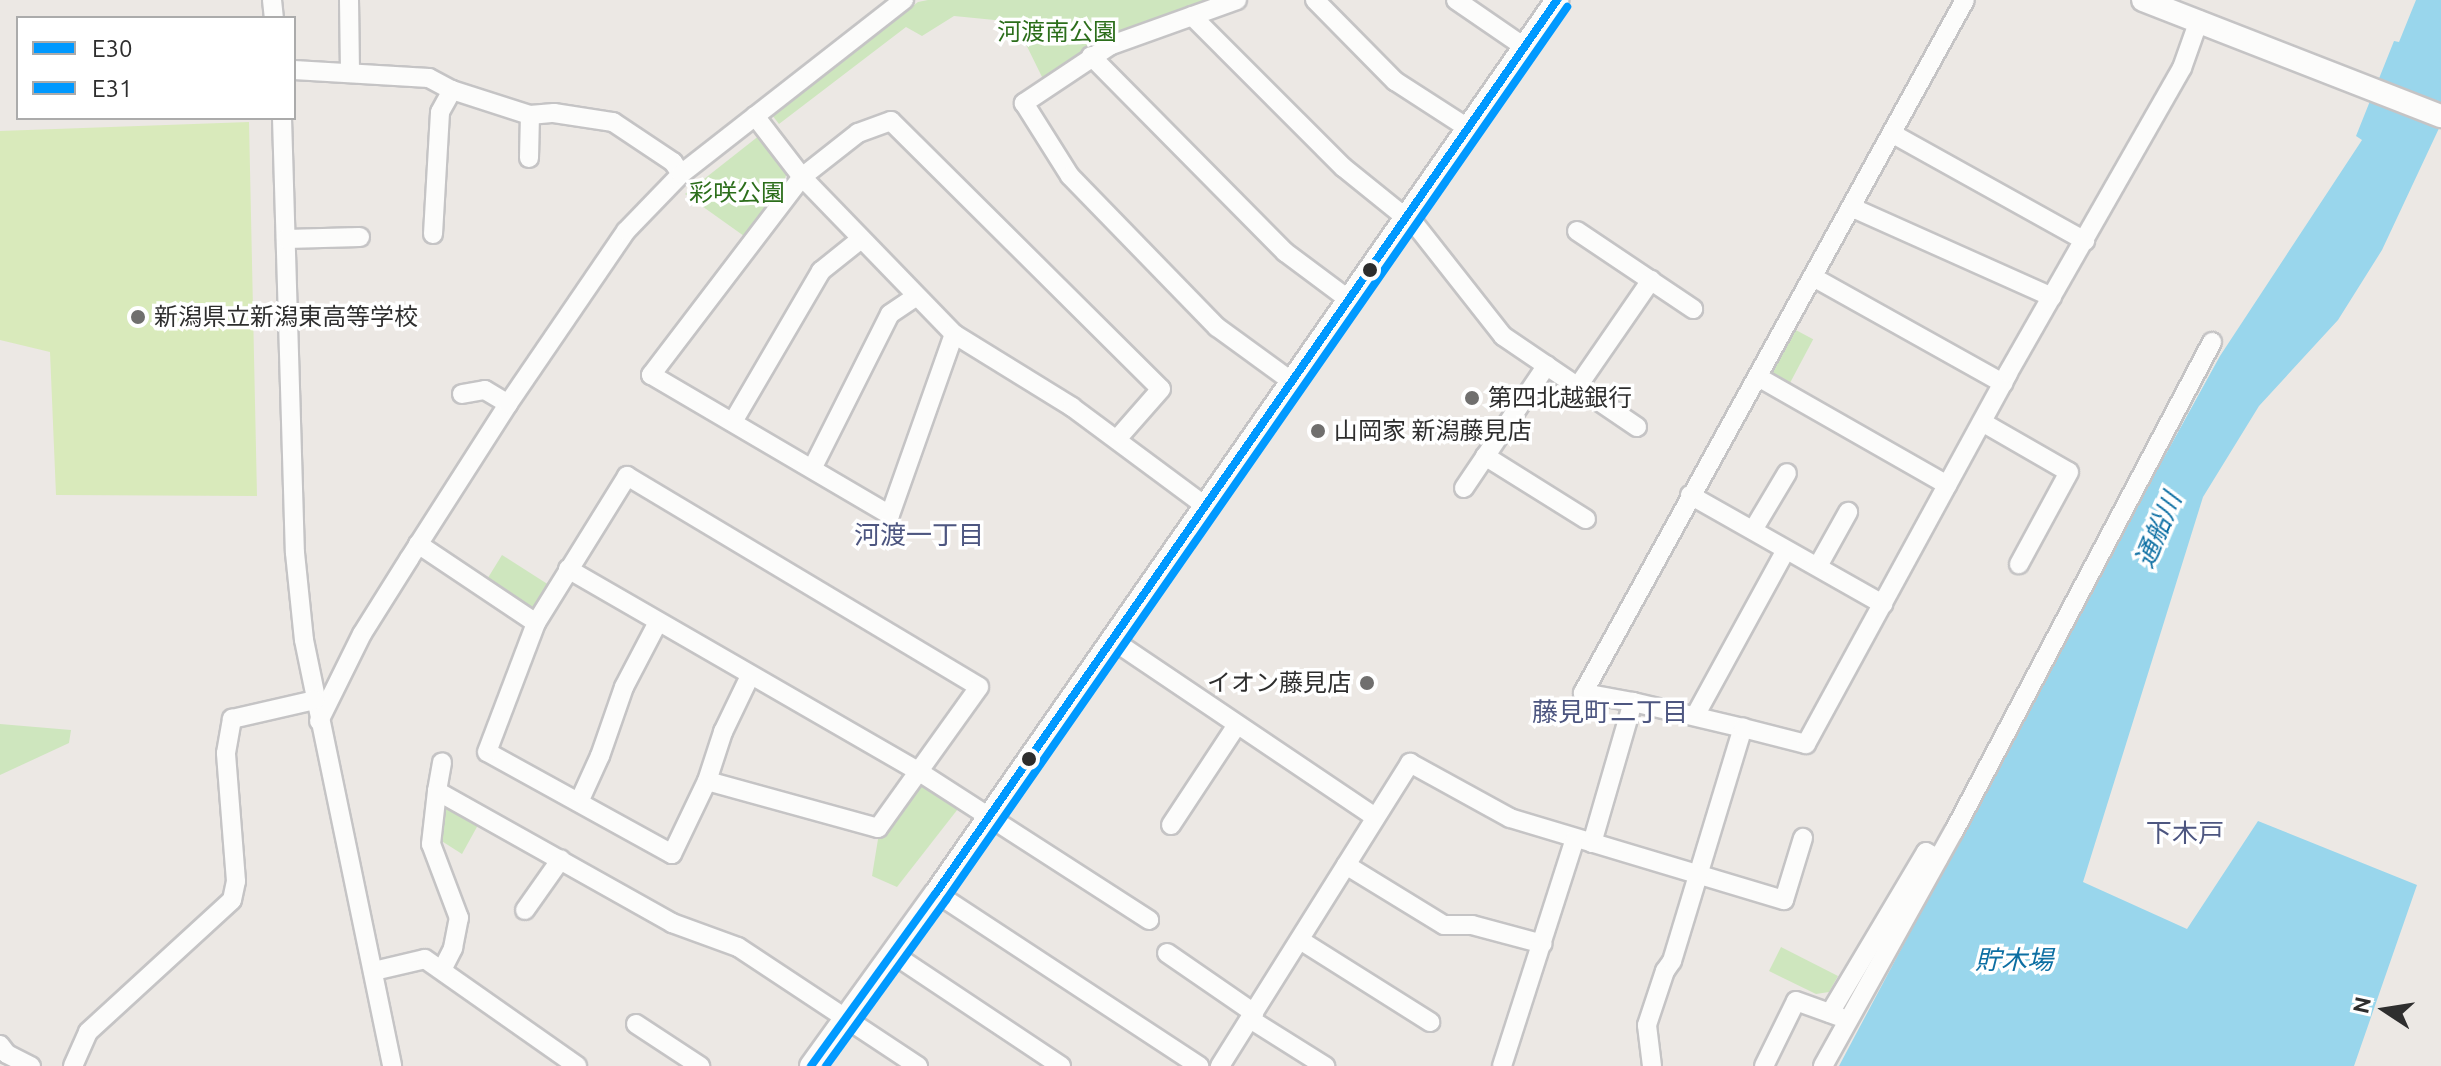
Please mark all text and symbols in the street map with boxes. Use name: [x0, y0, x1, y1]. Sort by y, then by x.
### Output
legend: [16, 16, 296, 120]
park label: 河渡南公園: [997, 18, 1117, 46]
text: E30: [92, 35, 133, 62]
text: E31: [92, 75, 133, 102]
park label: 彩咲公園: [689, 179, 785, 207]
unlabelled marker: [1362, 262, 1378, 278]
place label: 新潟県立新潟東高等学校: [154, 303, 418, 331]
marker: 新潟県立新潟東高等学校: [129, 308, 147, 326]
place label: 第四北越銀行: [1488, 384, 1632, 412]
marker: 第四北越銀行: [1463, 389, 1481, 407]
place label: 山岡家 新潟藤見店: [1334, 417, 1531, 445]
marker: 山岡家 新潟藤見店: [1309, 422, 1327, 440]
water label: 通船川: [2128, 488, 2188, 572]
district label: 河渡一丁目: [854, 519, 984, 551]
place label: イオン藤見店: [1207, 669, 1351, 697]
marker: イオン藤見店: [1358, 674, 1376, 692]
district label: 藤見町二丁目: [1532, 696, 1688, 728]
unlabelled marker: [1021, 751, 1037, 767]
district label: 下木戸: [2146, 817, 2224, 849]
water label: 貯木場: [1975, 944, 2053, 976]
north arrow: [2345, 970, 2425, 1050]
text: N: [2347, 994, 2375, 1016]

